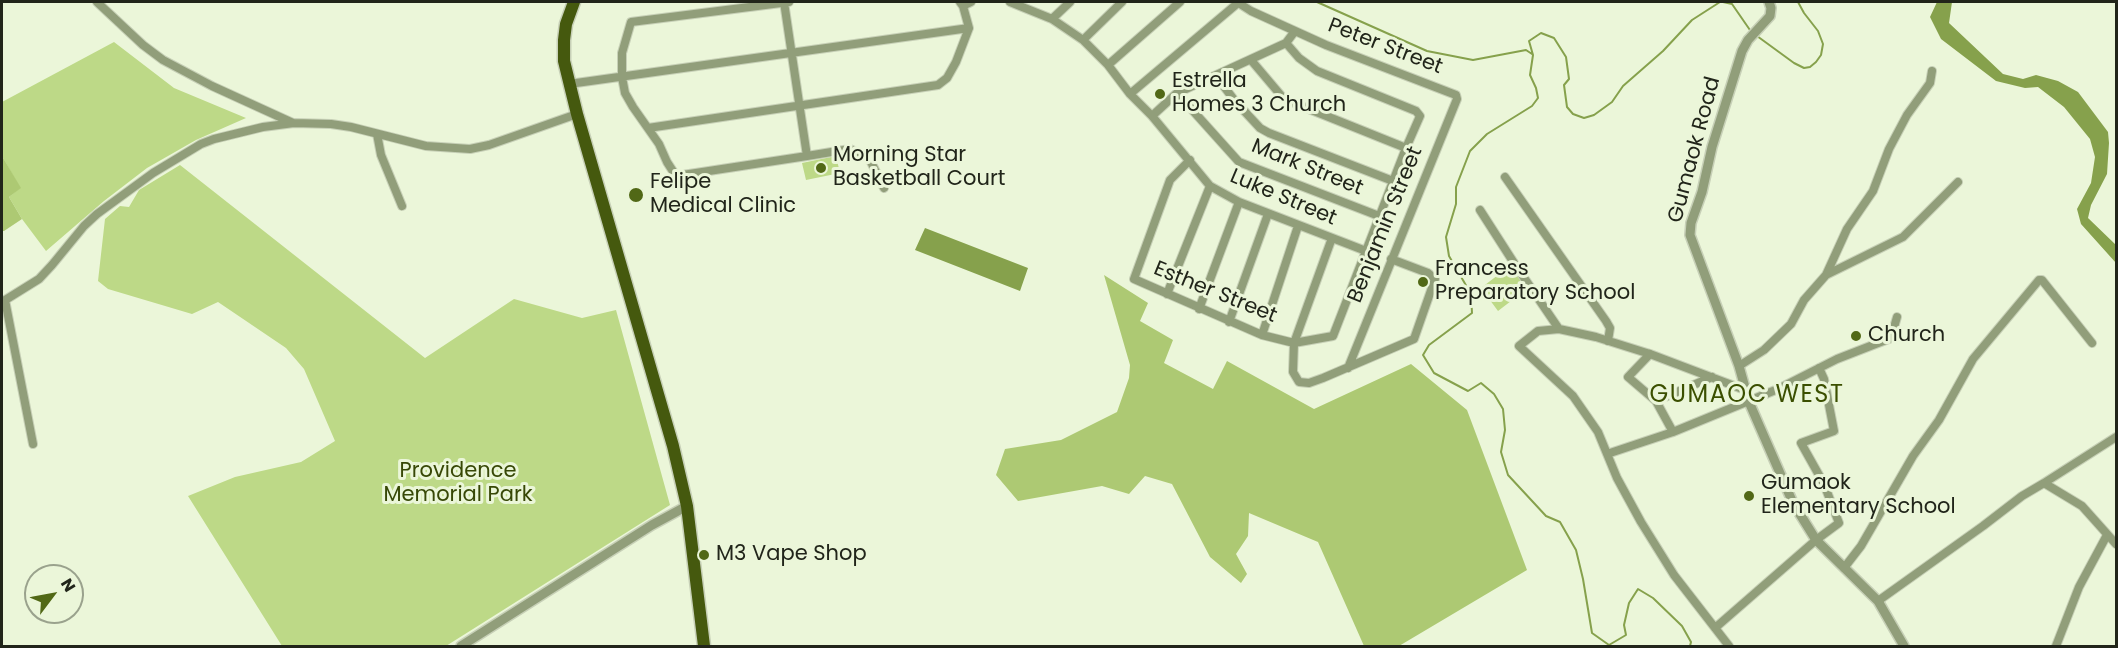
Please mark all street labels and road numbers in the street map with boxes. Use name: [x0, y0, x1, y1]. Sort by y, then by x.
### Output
street label: Peter Street: [1324, 14, 1446, 80]
street label: Gumaok Road: [1663, 74, 1727, 226]
street label: Mark Street: [1248, 134, 1366, 202]
street label: Benjamin Street: [1343, 143, 1429, 307]
street label: Luke Street: [1226, 164, 1340, 232]
street label: Esther Street: [1150, 257, 1280, 329]

